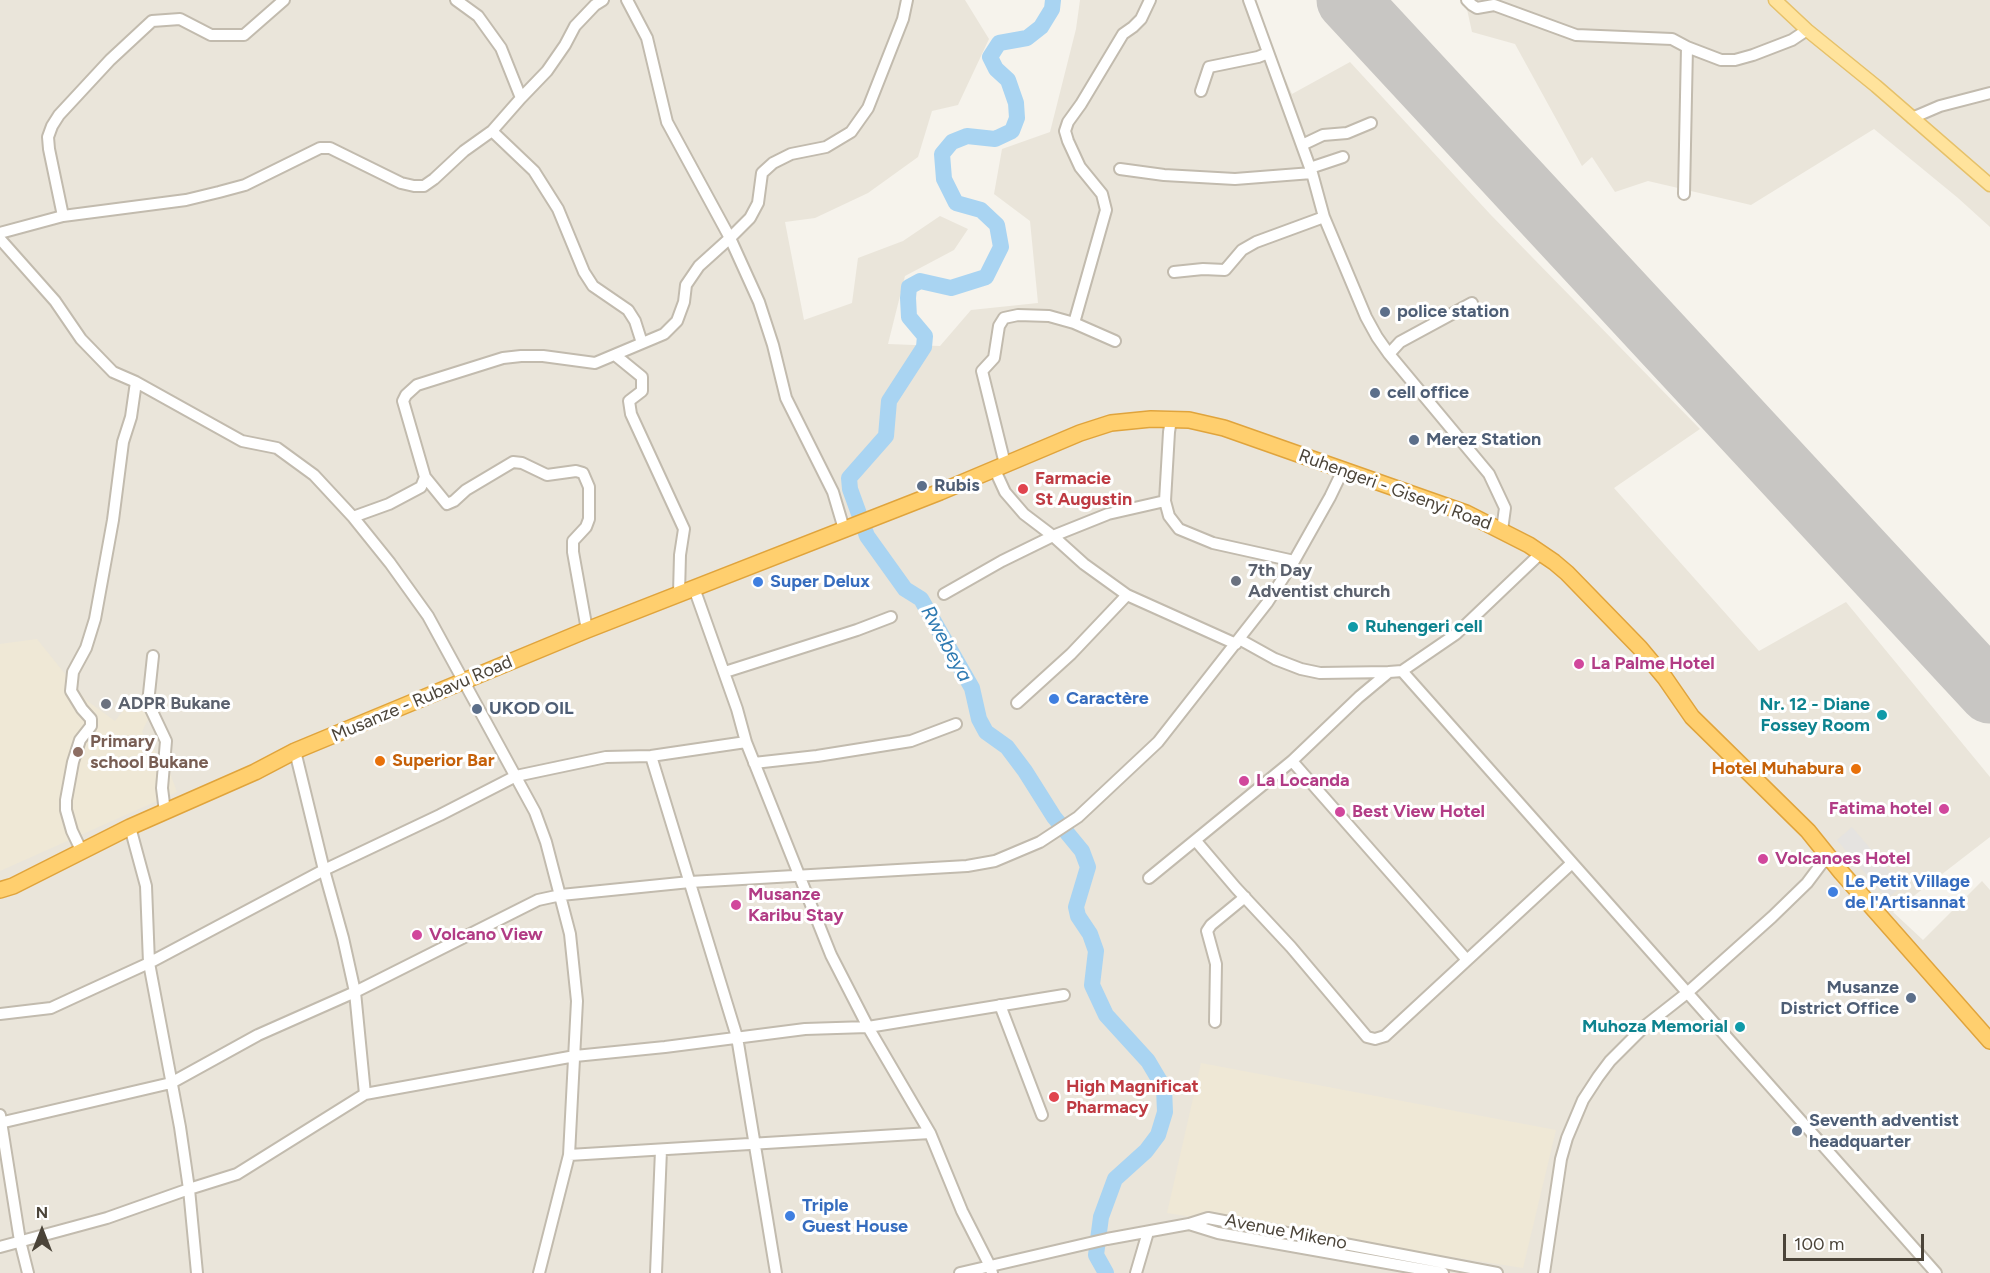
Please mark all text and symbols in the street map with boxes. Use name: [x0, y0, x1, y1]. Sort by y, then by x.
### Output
place label: police station: [1397, 301, 1509, 323]
marker: police station: [1378, 305, 1392, 319]
place label: cell office: [1387, 382, 1469, 404]
marker: cell office: [1368, 386, 1382, 400]
place label: Merez Station: [1426, 429, 1541, 451]
marker: Merez Station: [1407, 433, 1421, 447]
street label: Ruhengeri - Gisenyi Road: [1296, 445, 1494, 535]
place label: Farmacie St Augustin: [1035, 468, 1132, 510]
place label: Rubis: [934, 475, 980, 497]
marker: Rubis: [915, 479, 929, 493]
marker: Farmacie St Augustin: [1016, 482, 1030, 496]
place label: 7th Day Adventist church: [1248, 560, 1390, 602]
place label: Super Delux: [770, 571, 870, 593]
marker: 7th Day Adventist church: [1229, 574, 1243, 588]
marker: Super Delux: [751, 575, 765, 589]
water label: Rwebeya: [915, 602, 977, 686]
place label: Ruhengeri cell: [1365, 616, 1483, 638]
marker: Ruhengeri cell: [1346, 620, 1360, 634]
street label: Musanze - Rubavu Road: [328, 651, 516, 747]
place label: La Palme Hotel: [1591, 653, 1715, 675]
marker: La Palme Hotel: [1572, 657, 1586, 671]
place label: Caractère: [1066, 688, 1149, 710]
marker: Caractère: [1047, 692, 1061, 706]
place label: ADPR Bukane: [118, 693, 230, 715]
place label: Nr. 12 - Diane Fossey Room: [1759, 694, 1870, 736]
marker: ADPR Bukane: [99, 697, 113, 711]
place label: UKOD OIL: [489, 698, 574, 720]
marker: UKOD OIL: [470, 702, 484, 716]
marker: Nr. 12 - Diane Fossey Room: [1875, 708, 1889, 722]
place label: Primary school Bukane: [90, 731, 208, 774]
marker: Primary school Bukane: [71, 745, 85, 759]
place label: Superior Bar: [392, 750, 494, 772]
marker: Superior Bar: [373, 754, 387, 768]
place label: Hotel Muhabura: [1711, 758, 1844, 780]
marker: Hotel Muhabura: [1849, 762, 1863, 776]
place label: La Locanda: [1256, 770, 1350, 792]
marker: La Locanda: [1237, 774, 1251, 788]
place label: Fatima hotel: [1829, 798, 1932, 820]
place label: Best View Hotel: [1352, 801, 1485, 823]
marker: Fatima hotel: [1937, 802, 1951, 816]
marker: Best View Hotel: [1333, 805, 1347, 819]
place label: Volcanoes Hotel: [1775, 848, 1910, 870]
marker: Volcanoes Hotel: [1756, 852, 1770, 866]
place label: Le Petit Village de l'Artisannat: [1845, 871, 1970, 914]
place label: Musanze Karibu Stay: [748, 884, 844, 926]
marker: Le Petit Village de l'Artisannat: [1826, 885, 1840, 899]
marker: Musanze Karibu Stay: [729, 898, 743, 912]
place label: Volcano View: [429, 924, 543, 946]
marker: Volcano View: [410, 928, 424, 942]
place label: Musanze District Office: [1780, 977, 1899, 1020]
marker: Musanze District Office: [1904, 991, 1918, 1005]
place label: Muhoza Memorial: [1582, 1016, 1728, 1038]
marker: Muhoza Memorial: [1733, 1020, 1747, 1034]
place label: High Magnificat Pharmacy: [1066, 1076, 1199, 1118]
marker: High Magnificat Pharmacy: [1047, 1090, 1061, 1104]
place label: Seventh adventist headquarter: [1809, 1110, 1959, 1152]
marker: Seventh adventist headquarter: [1790, 1124, 1804, 1138]
place label: Triple Guest House: [802, 1195, 908, 1238]
north arrow: [12, 1201, 72, 1261]
text: N: [36, 1203, 48, 1222]
marker: Triple Guest House: [783, 1209, 797, 1223]
street label: Avenue Mikeno: [1223, 1210, 1349, 1254]
scale bar: [1786, 1222, 1927, 1260]
text: 100 m: [1794, 1233, 1844, 1255]

